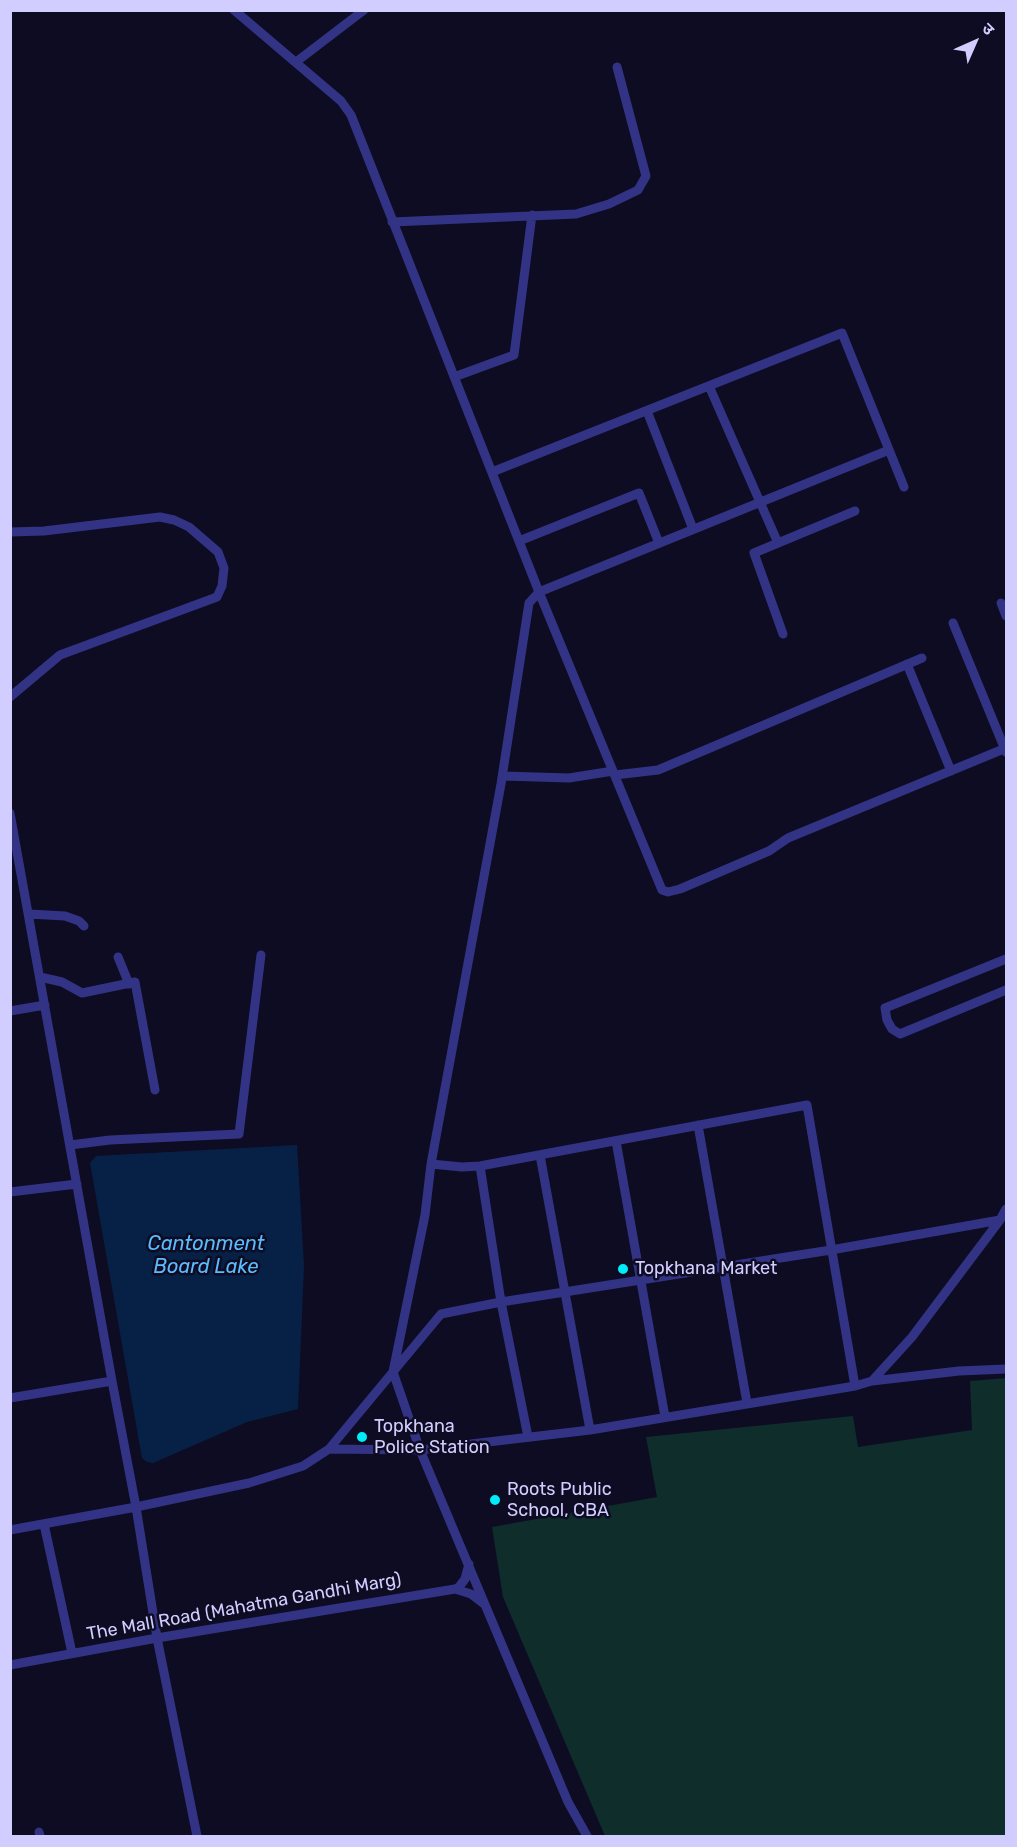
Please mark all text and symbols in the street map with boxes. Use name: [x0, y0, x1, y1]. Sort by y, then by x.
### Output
north arrow: [945, 12, 1005, 72]
text: उ: [978, 19, 998, 39]
water label: Cantonment Board Lake: [148, 1232, 264, 1279]
place label: Topkhana Market: [635, 1258, 777, 1280]
marker: Topkhana Market: [616, 1262, 630, 1276]
place label: Topkhana Police Station: [374, 1416, 490, 1458]
marker: Topkhana Police Station: [355, 1430, 369, 1444]
place label: Roots Public School, CBA: [507, 1479, 612, 1522]
marker: Roots Public School, CBA: [488, 1493, 502, 1507]
street label: The Mall Road (Mahatma Gandhi Marg): [85, 1569, 403, 1645]

